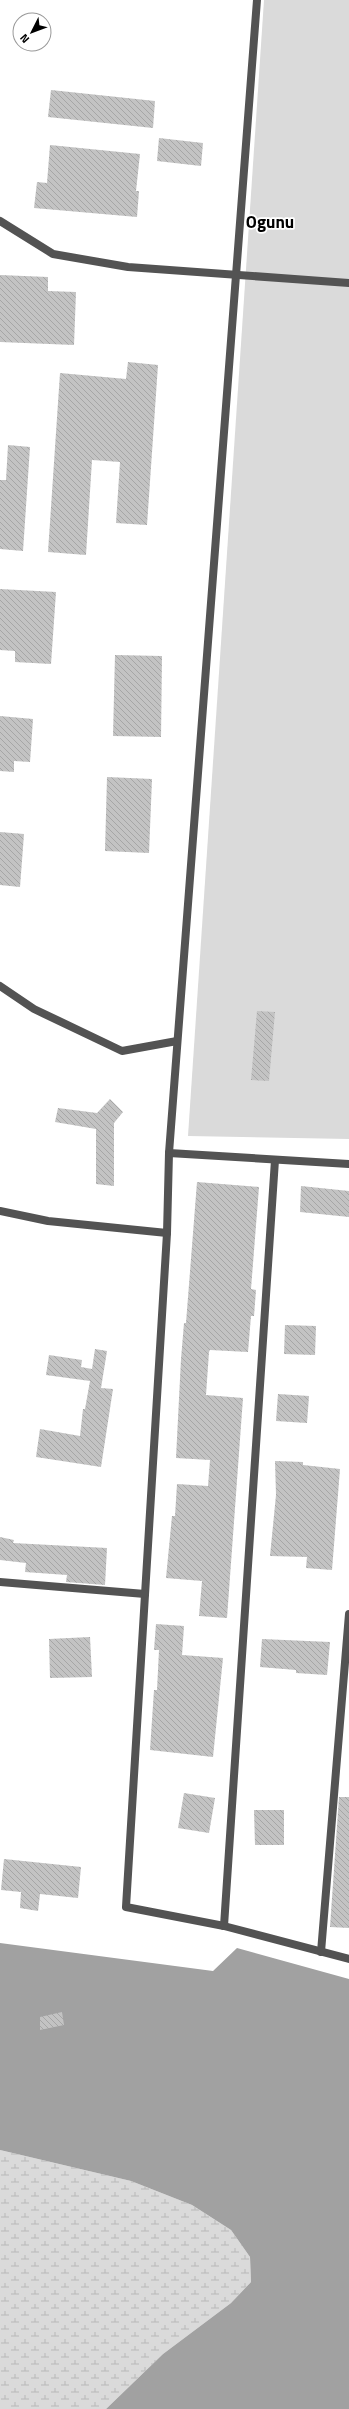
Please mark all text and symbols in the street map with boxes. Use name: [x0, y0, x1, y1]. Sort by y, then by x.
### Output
north arrow: [12, 12, 52, 52]
text: N: [16, 31, 33, 47]
district label: Ogunu: [246, 209, 294, 235]

